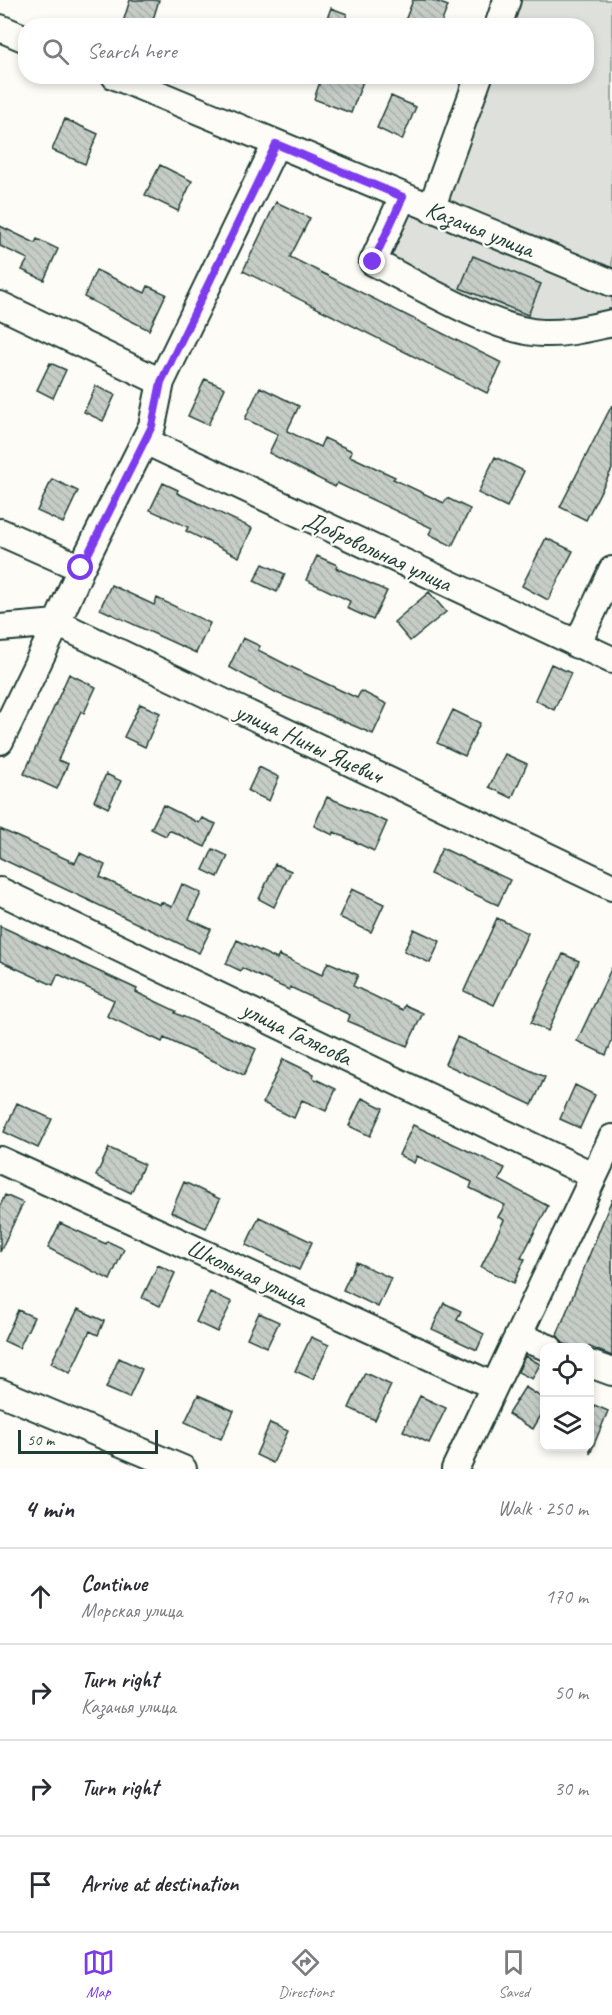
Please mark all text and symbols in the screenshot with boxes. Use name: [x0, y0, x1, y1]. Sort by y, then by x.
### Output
search box: [18, 18, 594, 84]
icon: search: [39, 35, 72, 68]
text: Search here: [87, 37, 177, 65]
street label: Казачья улица: [421, 194, 540, 266]
route end: [359, 248, 385, 274]
street label: Добровольная улица: [300, 504, 458, 599]
route start: [67, 554, 93, 580]
street label: улица Нины Яцевич: [229, 695, 389, 791]
street label: улица Галясова: [235, 993, 358, 1073]
street label: Школьная улица: [182, 1232, 314, 1315]
map controls: [540, 1343, 594, 1451]
button: locate: [540, 1343, 594, 1397]
button: layers: [540, 1397, 594, 1451]
scale bar: [18, 1427, 158, 1454]
text: 50 m: [27, 1430, 54, 1450]
text: 4 min: [24, 1492, 74, 1525]
text: Walk · 250 m: [498, 1496, 588, 1521]
text: Continue: [81, 1570, 147, 1598]
icon: ahead: [24, 1580, 57, 1613]
text: 170 m: [545, 1584, 588, 1609]
text: Морская улица: [81, 1598, 182, 1623]
text: Turn right: [81, 1666, 158, 1694]
icon: right: [24, 1676, 57, 1709]
text: 50 m: [554, 1680, 588, 1705]
text: Казачья улица: [81, 1694, 176, 1719]
icon: right: [24, 1772, 57, 1805]
text: Turn right: [81, 1774, 158, 1802]
text: 30 m: [554, 1776, 588, 1801]
icon: arrive: [24, 1868, 57, 1901]
text: Arrive at destination: [81, 1870, 238, 1898]
tab: Map: [82, 1946, 115, 2002]
tab: Directions: [278, 1946, 334, 2002]
tab: Saved: [497, 1946, 530, 2002]

